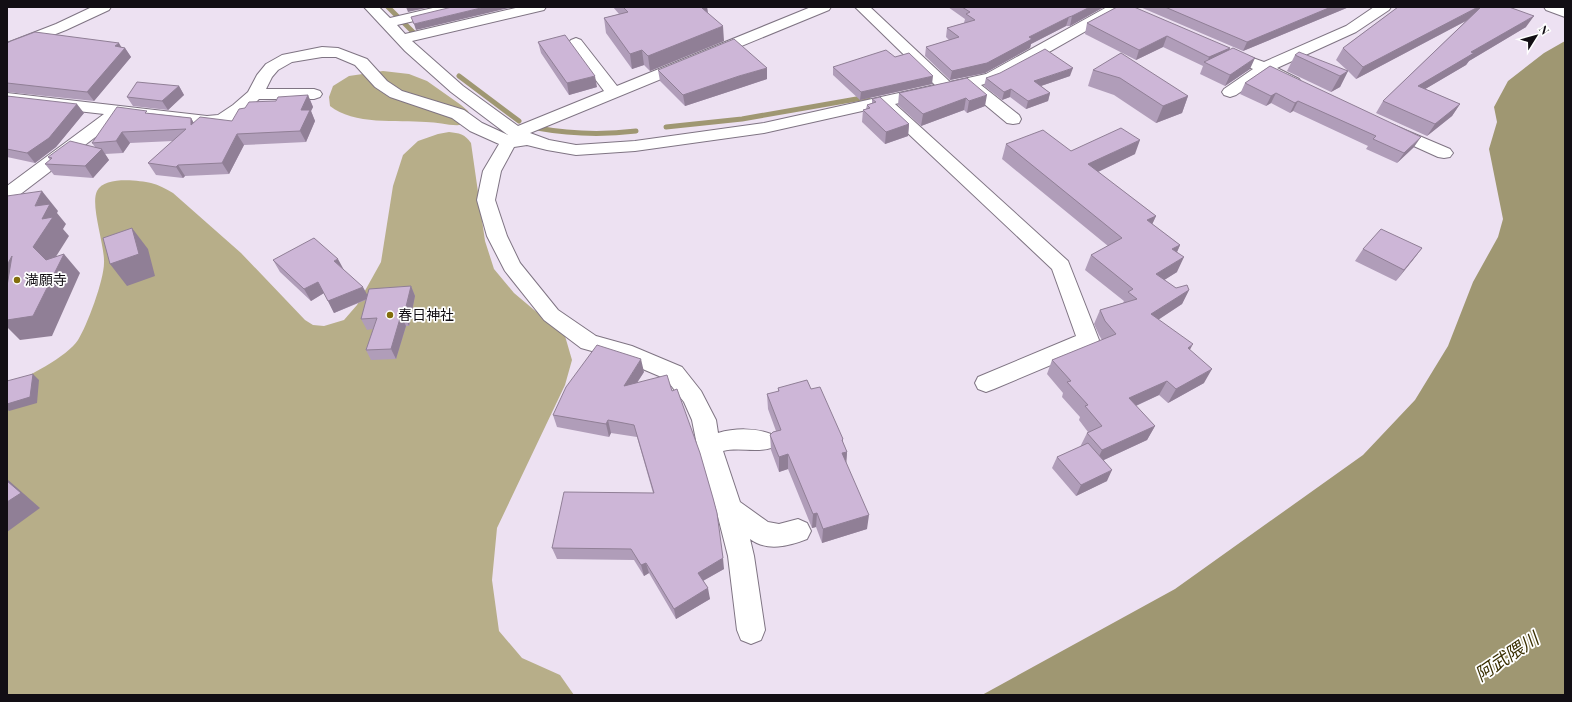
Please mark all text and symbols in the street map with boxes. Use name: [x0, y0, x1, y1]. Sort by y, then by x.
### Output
north arrow: [1516, 16, 1556, 56]
text: N: [1536, 22, 1553, 37]
place label: 満願寺: [25, 270, 67, 289]
marker: 満願寺: [12, 275, 22, 285]
place label: 春日神社: [398, 305, 454, 324]
marker: 春日神社: [385, 310, 395, 320]
water label: 阿武隈川: [1470, 625, 1545, 686]

